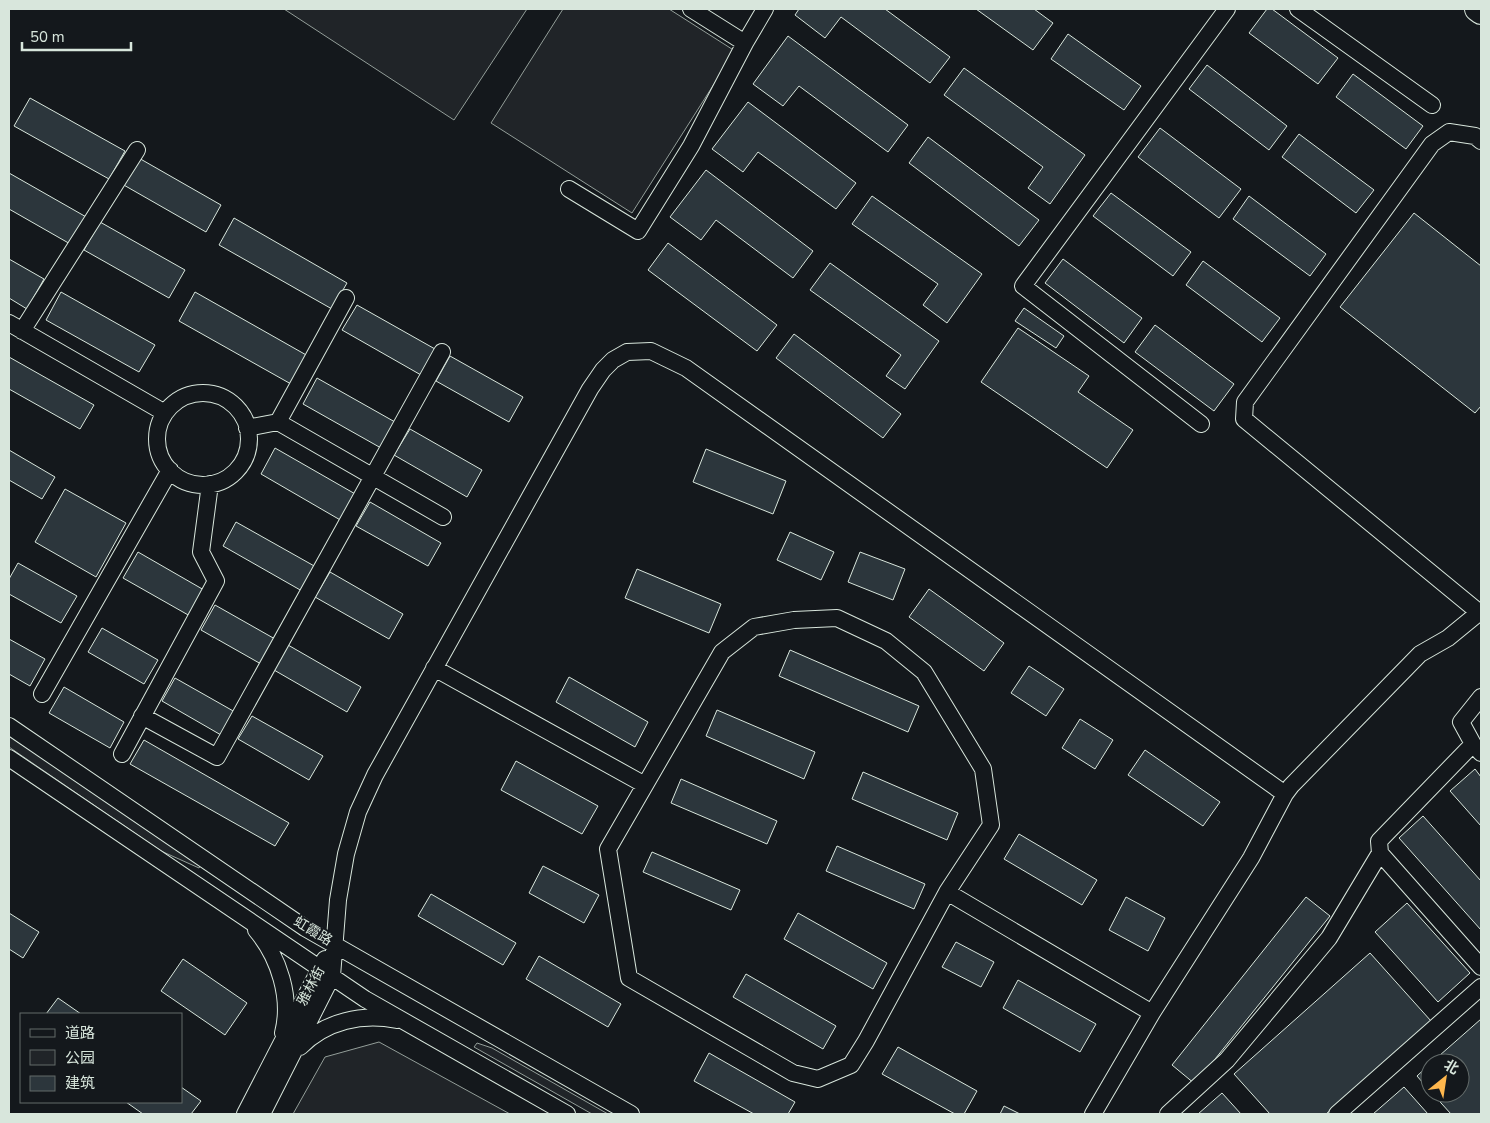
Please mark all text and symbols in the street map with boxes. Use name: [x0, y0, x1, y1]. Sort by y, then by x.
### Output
scale bar: [22, 20, 131, 52]
text: 50 m: [30, 27, 65, 47]
street label: 虹霞路: [290, 912, 336, 950]
street label: 雅林街: [293, 963, 329, 1009]
legend: [20, 1013, 182, 1103]
text: 道路: [65, 1023, 95, 1043]
text: 公园: [65, 1048, 95, 1068]
north arrow: [1420, 1053, 1470, 1103]
text: 北: [1440, 1055, 1462, 1079]
text: 建筑: [65, 1073, 95, 1093]

